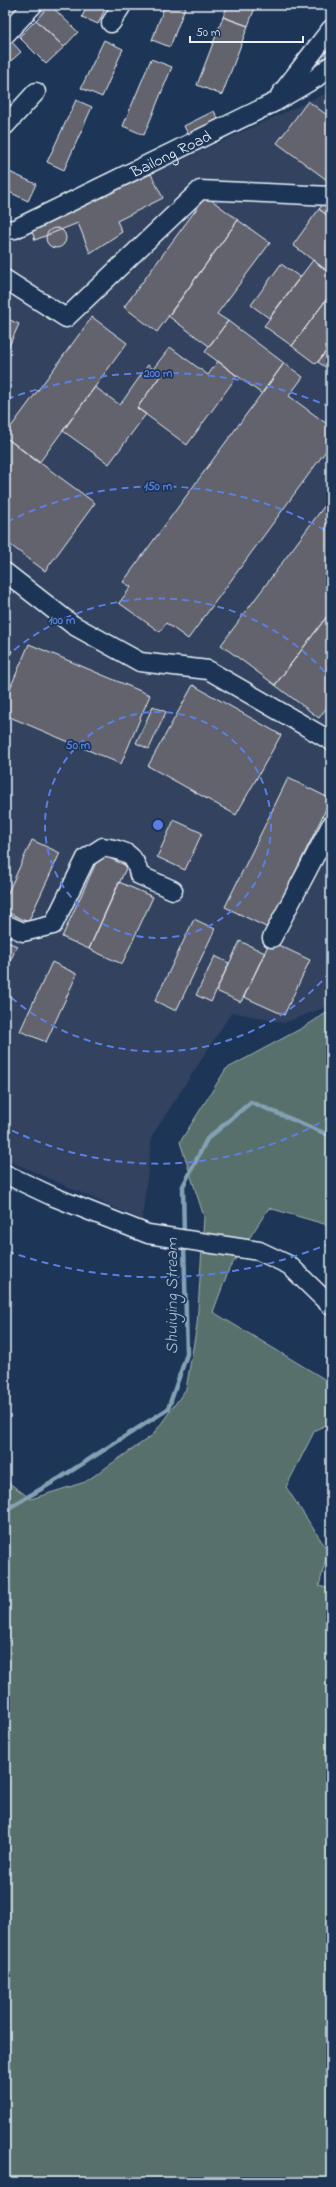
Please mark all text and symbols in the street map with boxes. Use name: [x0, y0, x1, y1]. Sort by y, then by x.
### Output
scale bar: [190, 18, 303, 44]
text: 50 m: [196, 24, 220, 42]
street label: Bailong Road: [126, 125, 216, 185]
text: 200 m: [143, 365, 173, 383]
text: 150 m: [144, 478, 173, 496]
text: 100 m: [49, 612, 76, 630]
text: 50 m: [66, 737, 91, 755]
centre of rings: [151, 818, 165, 832]
water label: Shuiying Stream: [160, 1237, 186, 1354]

